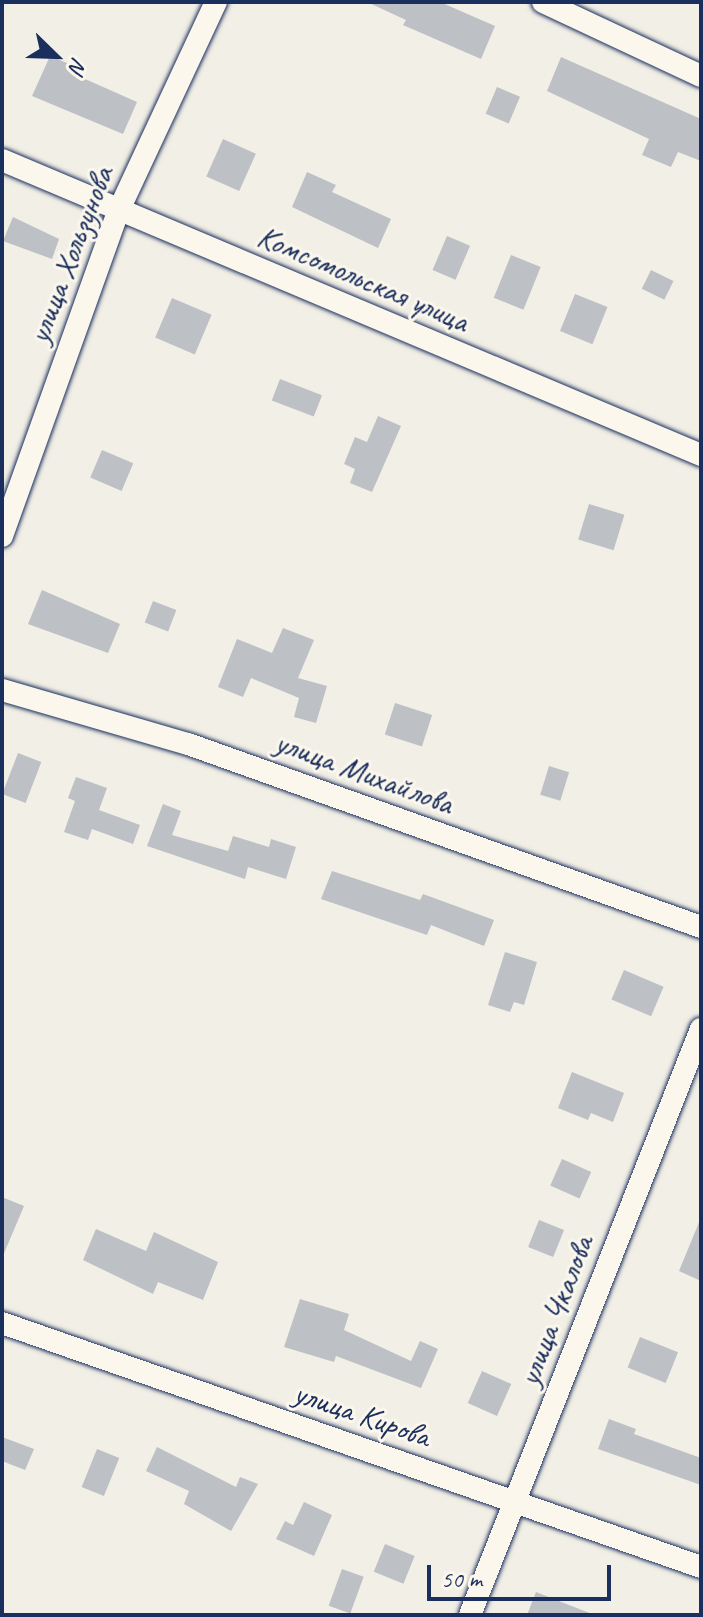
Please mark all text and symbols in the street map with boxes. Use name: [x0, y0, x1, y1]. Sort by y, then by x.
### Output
north arrow: [16, 16, 96, 96]
text: N: [63, 54, 94, 77]
street label: улица Хользунова: [20, 162, 122, 348]
street label: Комсомольская улица: [250, 217, 476, 341]
street label: улица Михайлова: [270, 723, 458, 823]
street label: улица Чкалова: [510, 1231, 602, 1391]
street label: улица Кирова: [289, 1374, 435, 1456]
scale bar: [431, 1549, 615, 1599]
text: 50 m: [441, 1564, 482, 1594]

